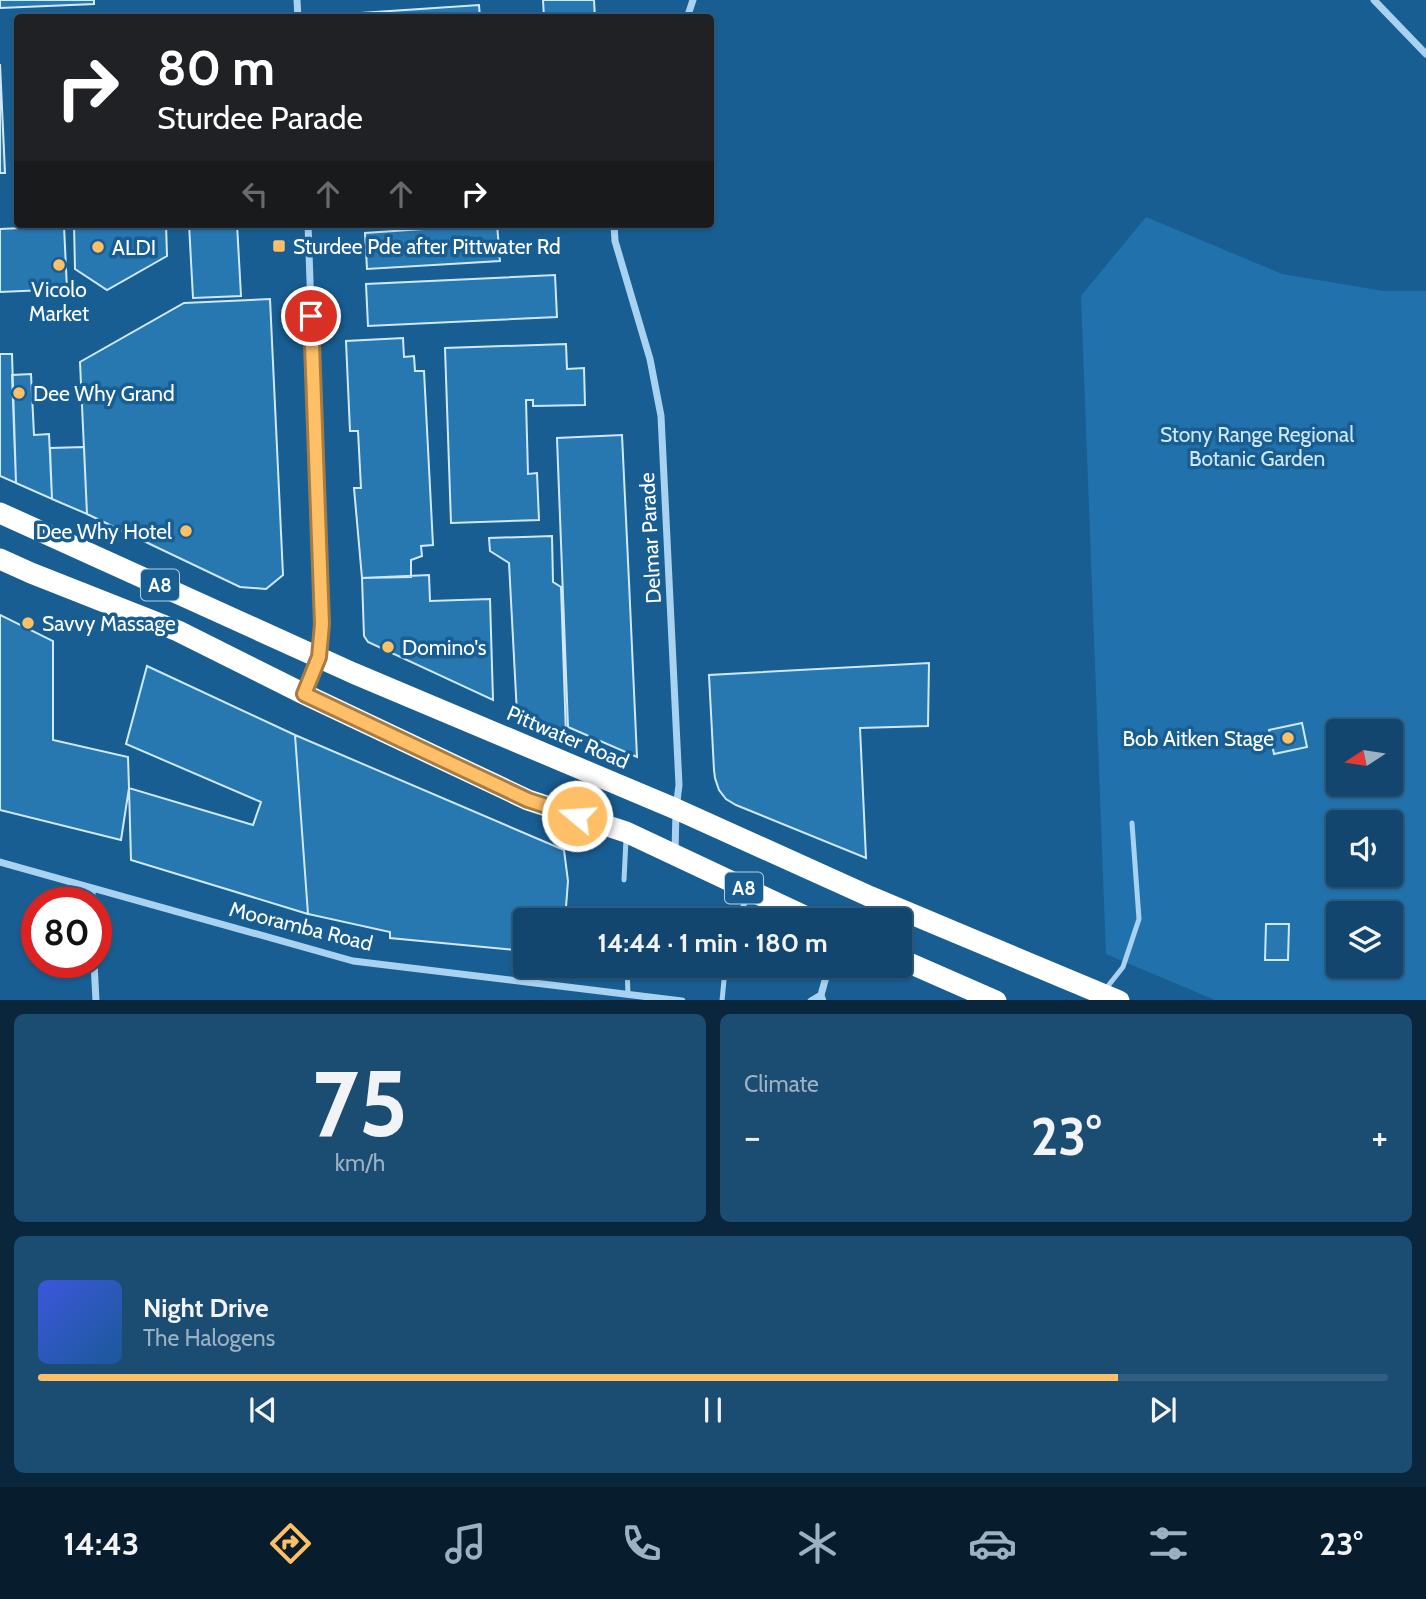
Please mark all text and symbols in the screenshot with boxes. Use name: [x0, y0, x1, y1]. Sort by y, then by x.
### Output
text: 80 m: [157, 38, 275, 97]
icon: right: [42, 42, 133, 133]
text: Sturdee Parade: [157, 98, 363, 137]
icon: left: [236, 175, 274, 213]
icon: ahead: [309, 175, 347, 213]
icon: ahead: [382, 175, 420, 213]
icon: right: [455, 175, 493, 213]
place label: Sturdee Pde after Pittwater Rd: [293, 234, 561, 259]
place label: ALDI: [112, 235, 156, 260]
marker: Sturdee Pde after Pittwater Rd: [271, 238, 287, 254]
marker: ALDI: [90, 239, 106, 255]
marker: Vicolo Market: [51, 257, 67, 273]
place label: Vicolo Market: [29, 277, 89, 326]
pin: [281, 286, 341, 346]
icon: arrive: [292, 297, 330, 335]
place label: Dee Why Grand: [33, 381, 175, 406]
marker: Dee Why Grand: [11, 385, 27, 401]
park label: Stony Range Regional Botanic Garden: [1160, 422, 1354, 471]
street label: Delmar Parade: [634, 471, 666, 604]
place label: Dee Why Hotel: [36, 519, 172, 544]
marker: Dee Why Hotel: [178, 523, 194, 539]
road number: A8: [141, 570, 179, 600]
place label: Savvy Massage: [42, 611, 176, 636]
marker: Savvy Massage: [20, 615, 36, 631]
place label: Domino's: [402, 635, 487, 660]
marker: Domino's: [380, 639, 396, 655]
street label: Pittwater Road: [503, 700, 633, 774]
north arrow: [1326, 719, 1404, 796]
map controls: [1326, 719, 1403, 978]
place label: Bob Aitken Stage: [1123, 726, 1274, 751]
marker: Bob Aitken Stage: [1280, 730, 1296, 746]
position arrow: [540, 779, 614, 853]
button: sound: [1326, 810, 1403, 887]
road number: A8: [725, 873, 763, 904]
speed limit sign: 80: [21, 887, 112, 978]
street label: Mooramba Road: [227, 896, 375, 956]
button: layers: [1326, 901, 1403, 978]
text: 14:44 · 1 min · 180 m: [598, 927, 828, 959]
text: 75: [312, 1048, 408, 1159]
text: Climate: [744, 1070, 819, 1098]
text: 23°: [1031, 1105, 1101, 1168]
text: −: [744, 1113, 761, 1160]
text: +: [1371, 1113, 1388, 1160]
text: km/h: [335, 1149, 385, 1177]
text: Night Drive: [143, 1292, 269, 1324]
text: The Halogens: [143, 1324, 275, 1352]
icon: previous: [244, 1391, 282, 1429]
icon: pause: [694, 1391, 732, 1429]
icon: next: [1144, 1391, 1182, 1429]
icon: directions: [266, 1519, 315, 1568]
icon: music: [441, 1519, 490, 1568]
icon: phone: [617, 1519, 666, 1568]
icon: climate: [793, 1519, 842, 1568]
icon: car: [968, 1519, 1017, 1568]
icon: filters: [1144, 1519, 1193, 1568]
text: 14:43: [63, 1524, 139, 1563]
text: 23°: [1319, 1524, 1363, 1563]

